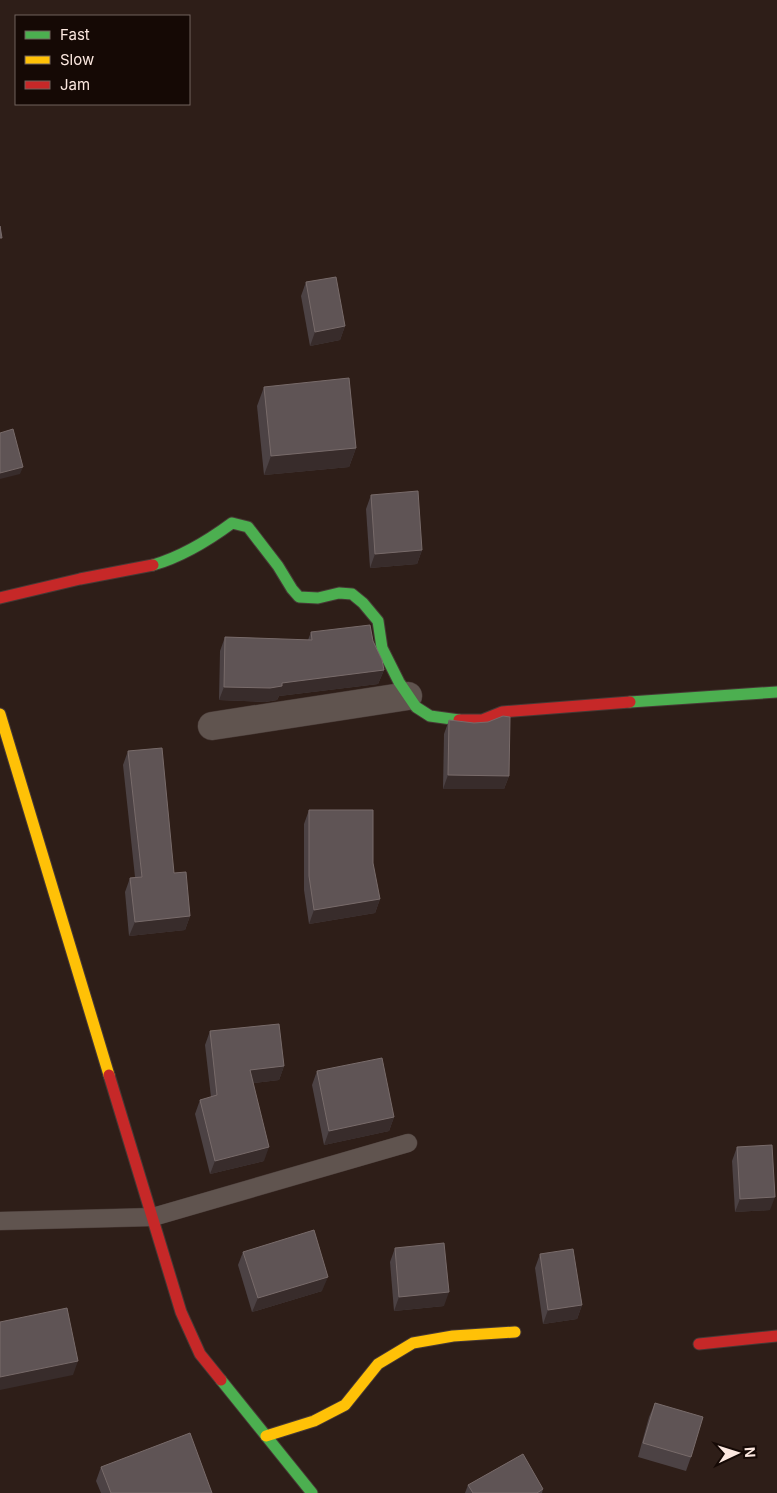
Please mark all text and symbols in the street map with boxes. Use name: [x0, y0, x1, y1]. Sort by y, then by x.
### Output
legend: [15, 15, 190, 105]
text: Fast: [60, 25, 90, 44]
text: Slow: [60, 50, 94, 69]
text: Jam: [60, 75, 90, 94]
north arrow: [712, 1428, 762, 1478]
text: N: [742, 1446, 759, 1458]

